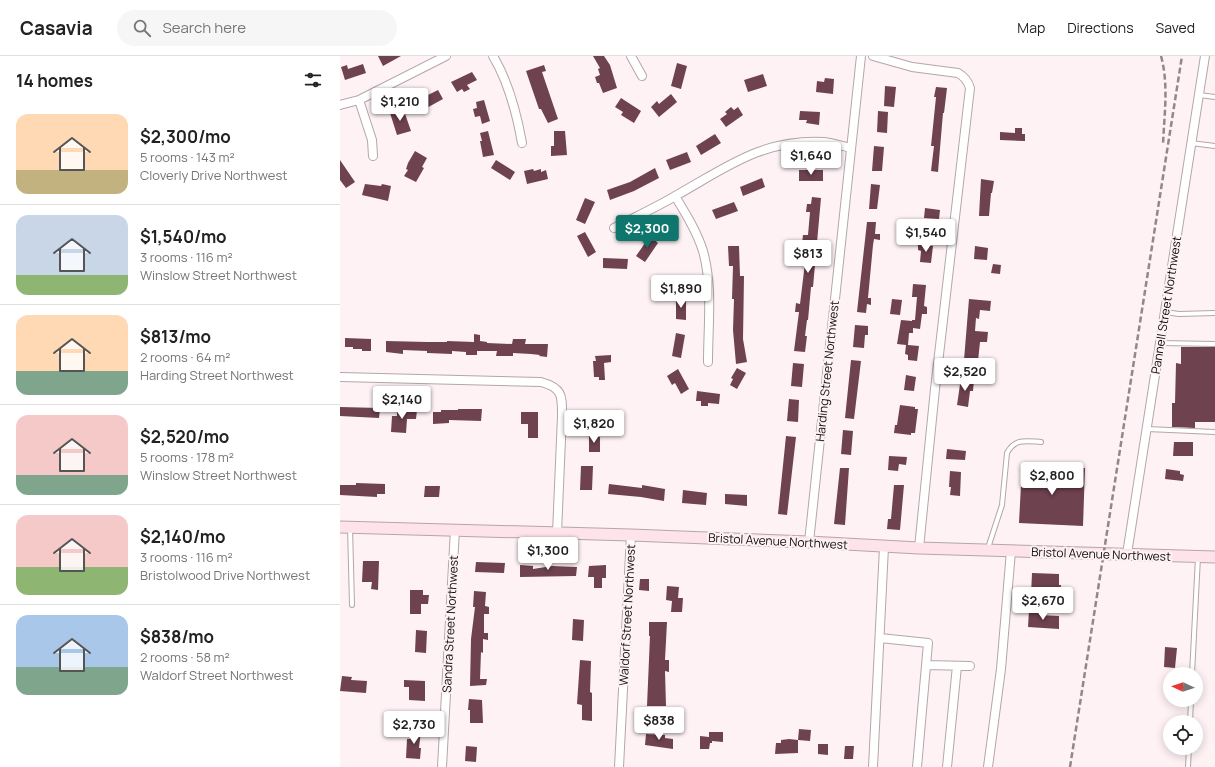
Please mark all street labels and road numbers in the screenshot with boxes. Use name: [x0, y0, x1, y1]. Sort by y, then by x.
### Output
street label: Pannell Street Northwest: [1147, 235, 1185, 375]
street label: Harding Street Northwest: [811, 299, 843, 442]
street label: Bristol Avenue Northwest: [708, 529, 848, 553]
street label: Bristol Avenue Northwest: [1031, 543, 1171, 565]
street label: Waldorf Street Northwest: [615, 544, 639, 686]
street label: Sandra Street Northwest: [438, 555, 462, 693]

